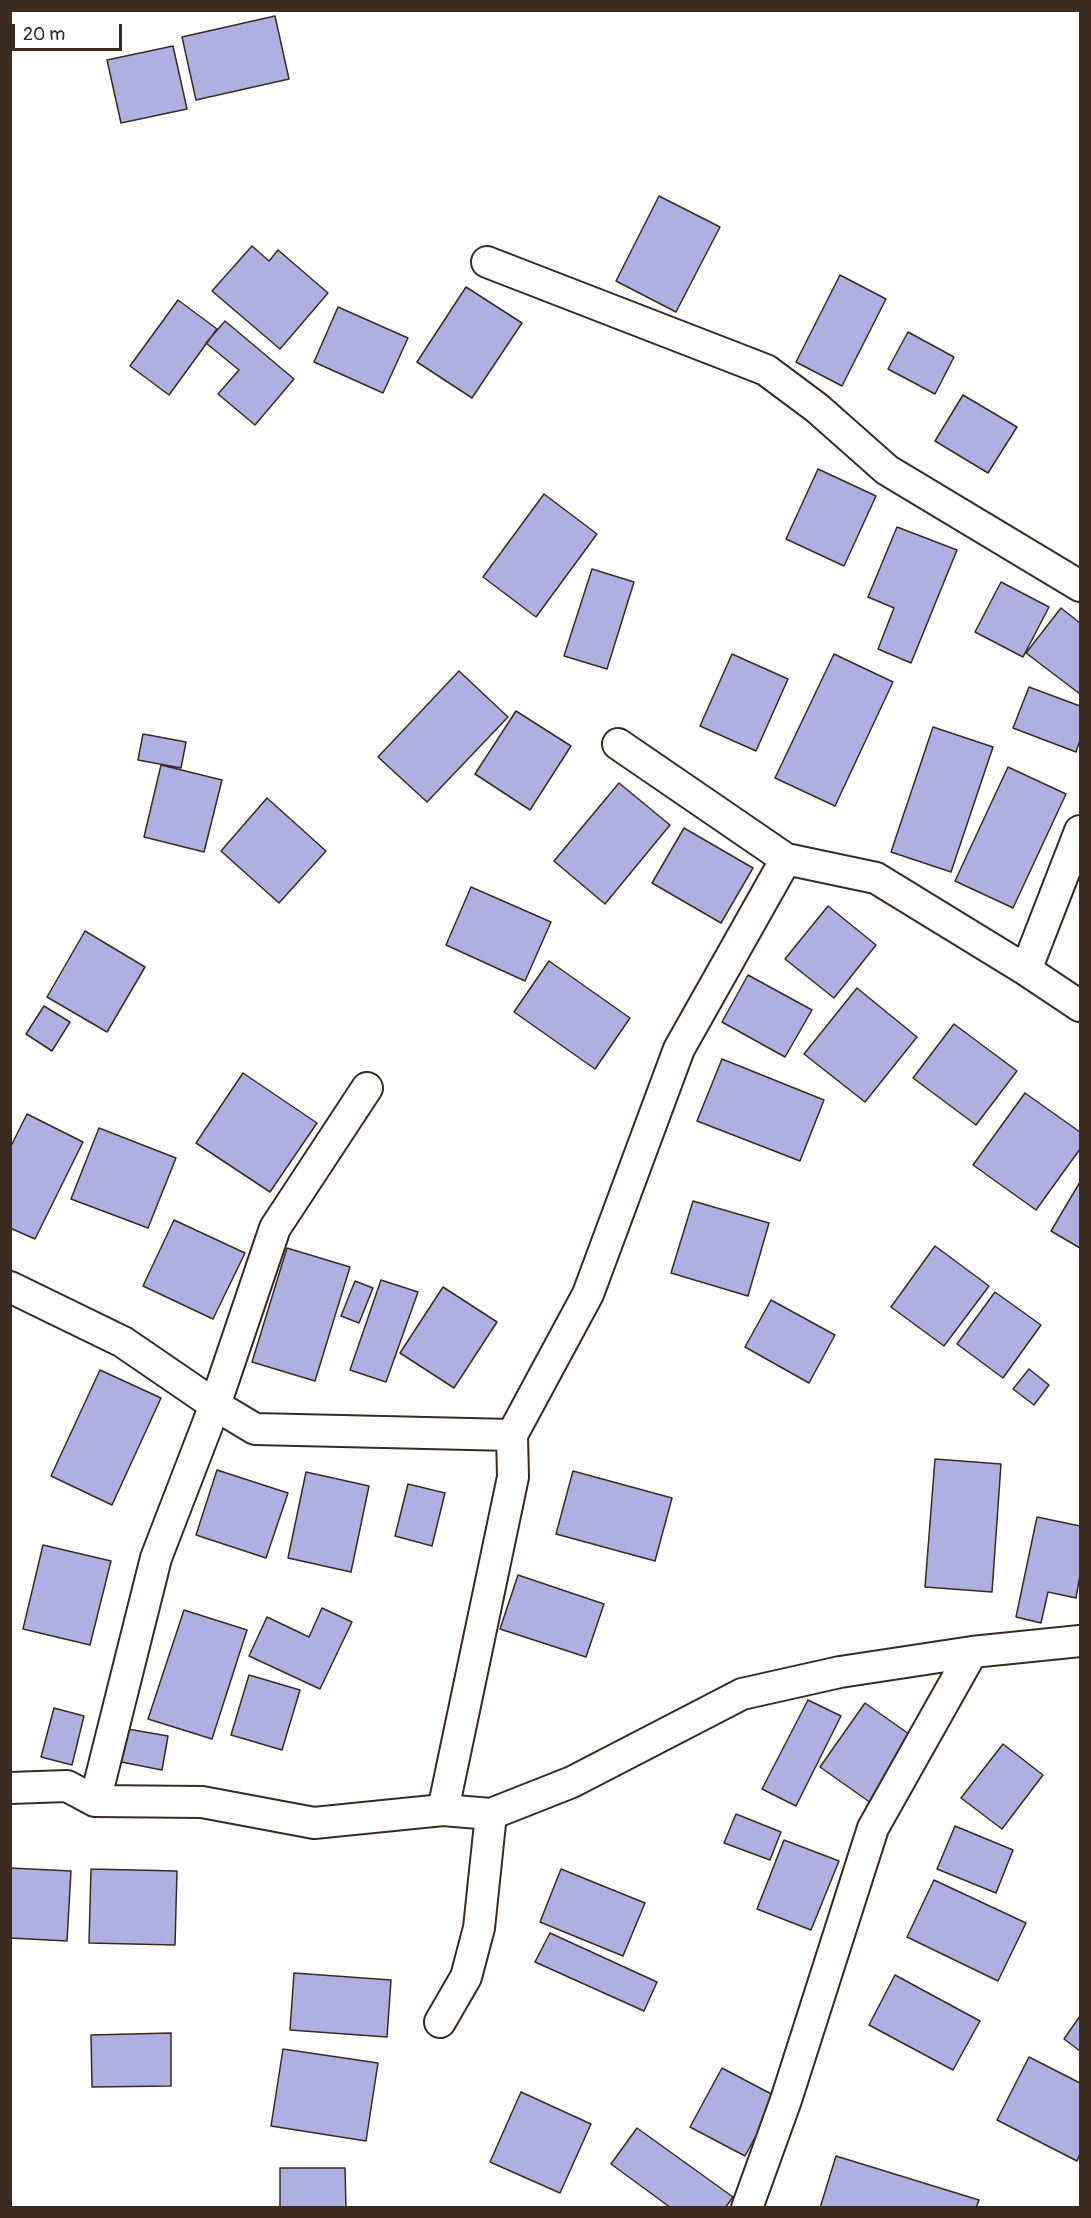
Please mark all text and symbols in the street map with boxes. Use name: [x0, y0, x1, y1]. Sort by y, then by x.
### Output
scale bar: [15, 12, 124, 50]
text: 20 m: [23, 23, 65, 46]

